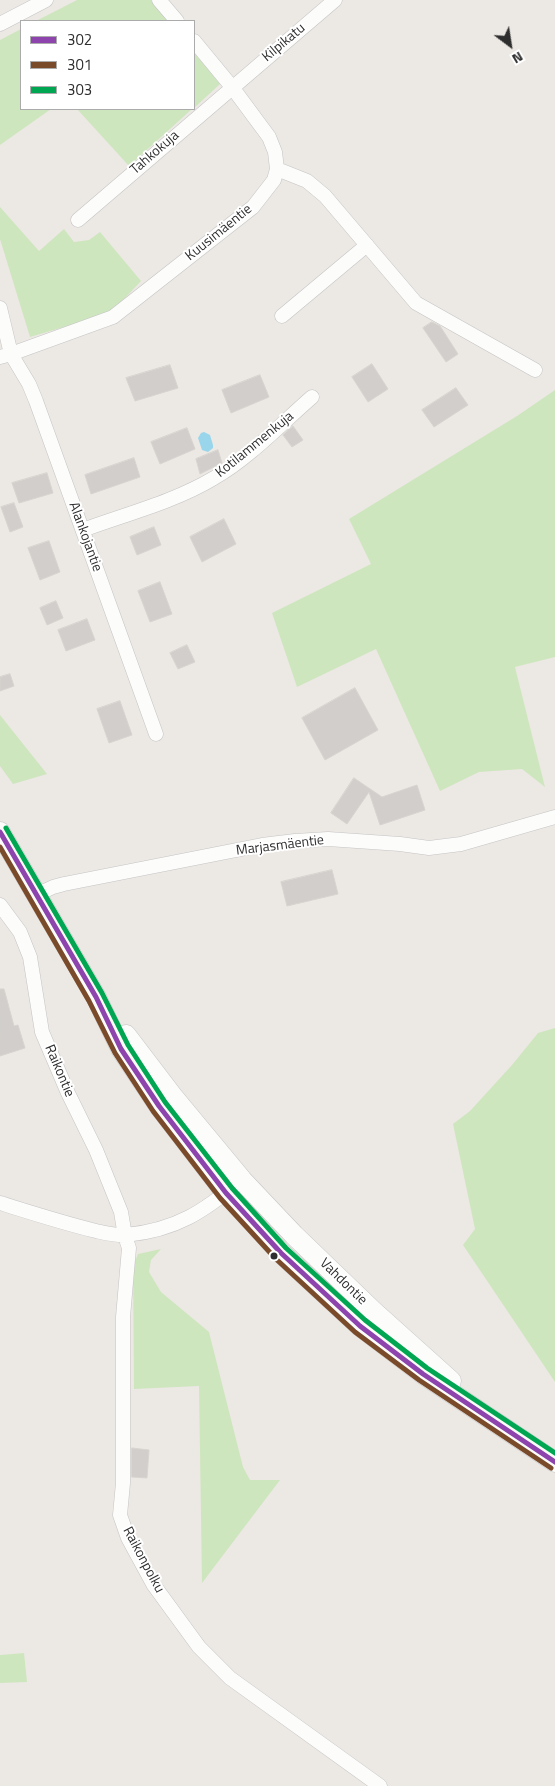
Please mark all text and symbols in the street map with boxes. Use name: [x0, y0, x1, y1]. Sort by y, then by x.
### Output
legend: [20, 20, 195, 110]
street label: Kilpikatu: [259, 20, 309, 66]
north arrow: [485, 20, 535, 70]
text: 302: [67, 28, 92, 51]
text: N: [508, 47, 528, 70]
text: 301: [67, 53, 92, 76]
text: 303: [67, 78, 92, 101]
street label: Tahkokuja: [127, 127, 183, 179]
street label: Kuusimäentie: [182, 201, 256, 265]
street label: Kotilammenkuja: [213, 408, 297, 482]
street label: Alankojantie: [65, 500, 105, 574]
street label: Marjasmäentie: [235, 832, 325, 860]
street label: Raikontie: [40, 1042, 78, 1100]
unlabelled marker: [269, 1251, 279, 1261]
street label: Vahdontie: [316, 1255, 370, 1309]
street label: Raikonpolku: [119, 1524, 167, 1596]

